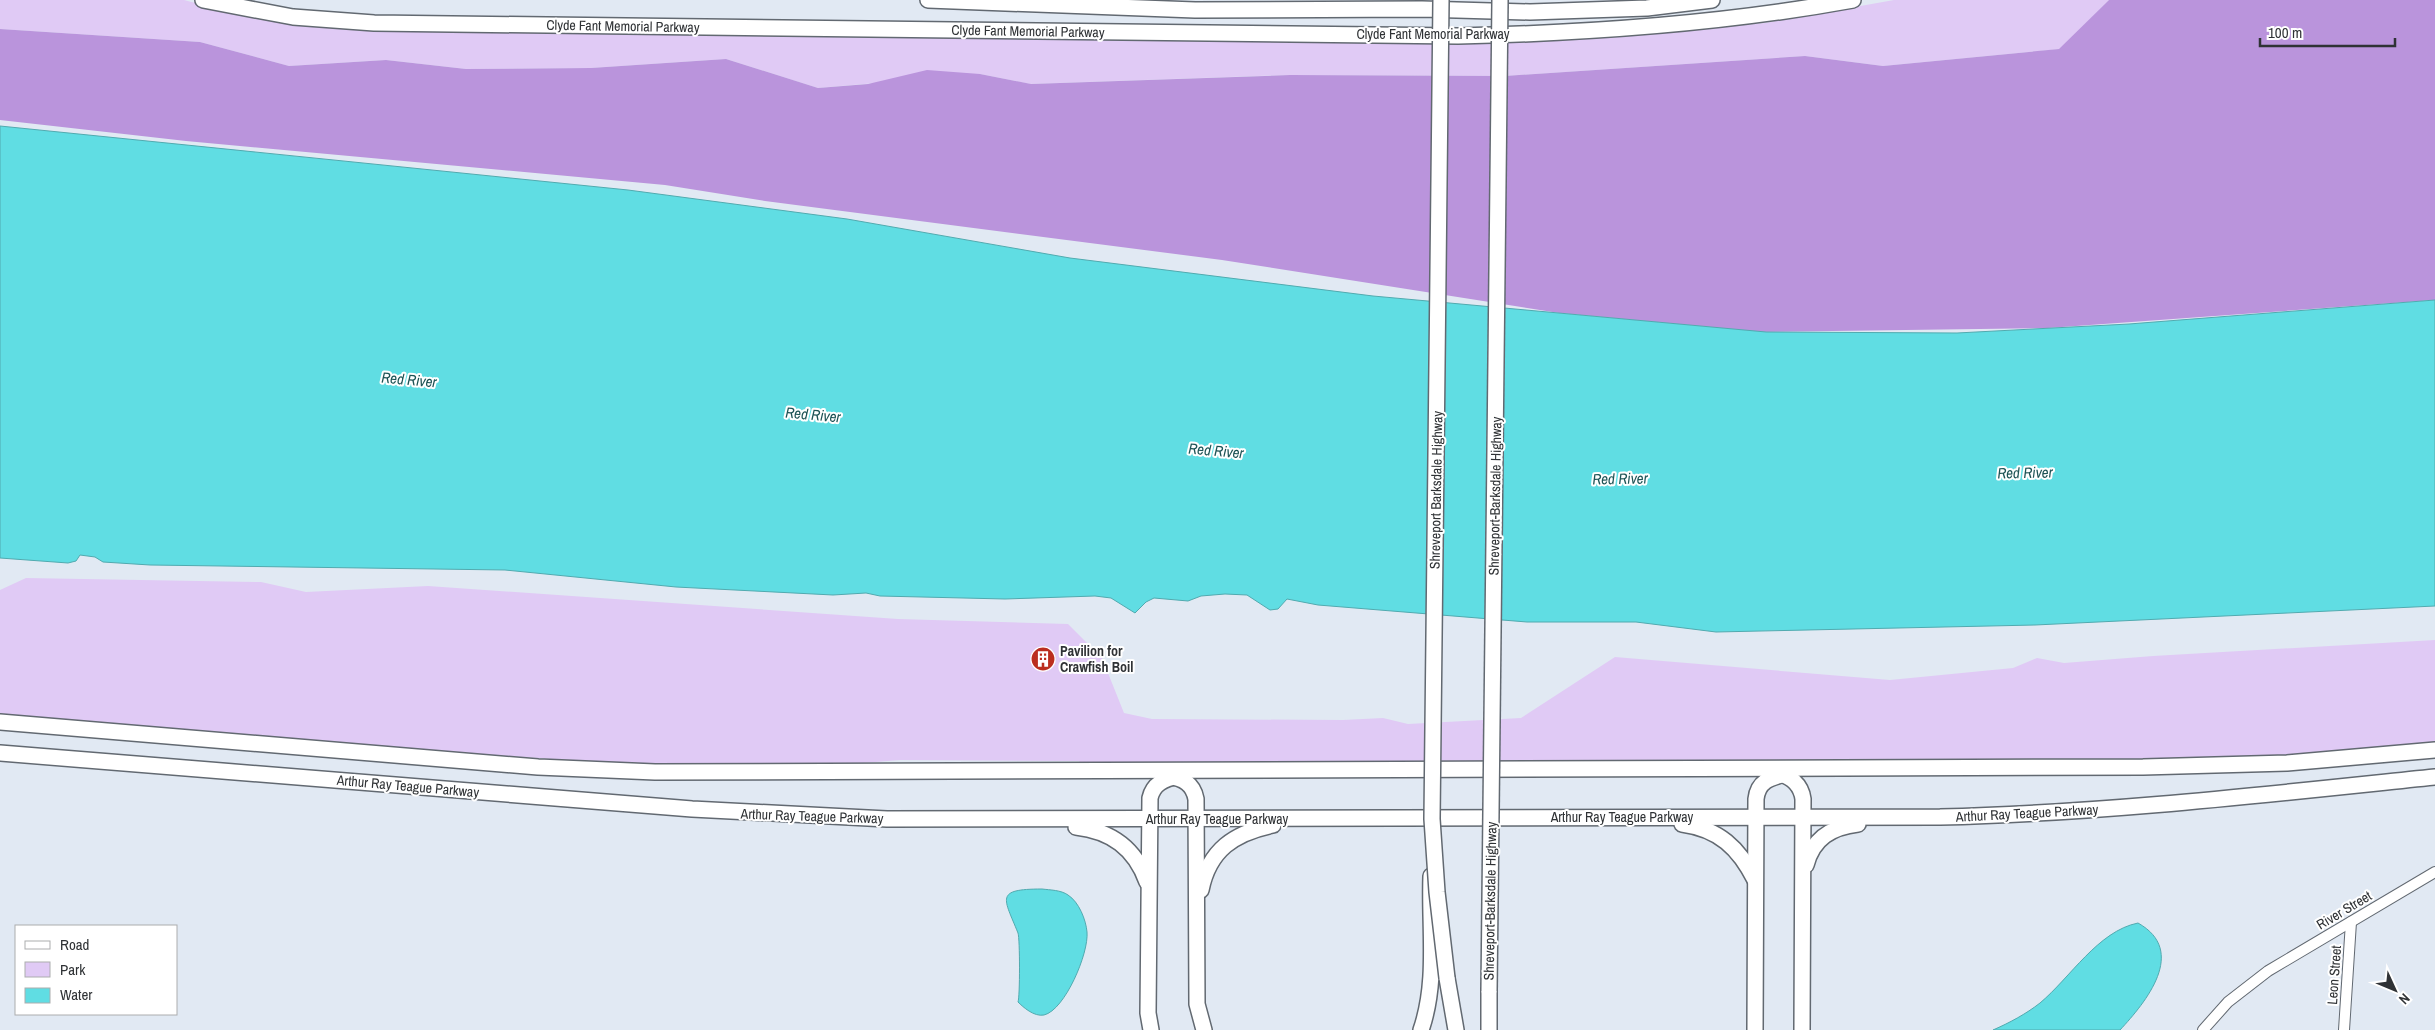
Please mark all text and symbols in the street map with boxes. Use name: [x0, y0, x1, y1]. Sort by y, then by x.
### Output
scale bar: [2260, 15, 2395, 47]
street label: Clyde Fant Memorial Parkway: [546, 16, 700, 36]
street label: Clyde Fant Memorial Parkway: [951, 21, 1105, 41]
text: 100 m: [2268, 22, 2302, 43]
street label: Clyde Fant Memorial Parkway: [1356, 25, 1510, 43]
water label: Red River: [381, 367, 438, 392]
water label: Red River: [785, 402, 842, 427]
street label: Shreveport Barksdale Highway: [1426, 410, 1446, 569]
street label: Shreveport-Barksdale Highway: [1485, 416, 1505, 576]
water label: Red River: [1188, 438, 1245, 463]
water label: Red River: [1997, 462, 2054, 483]
water label: Red River: [1592, 468, 1649, 489]
place label: Pavilion for Crawfish Boil: [1060, 642, 1133, 676]
building icon: Pavilion for Crawfish Boil: [1030, 646, 1056, 672]
street label: Arthur Ray Teague Parkway: [335, 771, 480, 801]
street label: Arthur Ray Teague Parkway: [1954, 800, 2099, 826]
street label: Arthur Ray Teague Parkway: [739, 804, 884, 827]
street label: Arthur Ray Teague Parkway: [1550, 808, 1694, 826]
street label: Arthur Ray Teague Parkway: [1145, 810, 1289, 828]
street label: Shreveport-Barksdale Highway: [1480, 821, 1500, 981]
street label: River Street: [2313, 887, 2375, 933]
legend: [15, 925, 178, 1015]
text: Road: [60, 934, 89, 955]
street label: Leon Street: [2323, 945, 2345, 1005]
text: Park: [60, 959, 86, 980]
north arrow: [2370, 965, 2420, 1015]
text: Water: [60, 984, 92, 1005]
text: N: [2395, 990, 2414, 1008]

